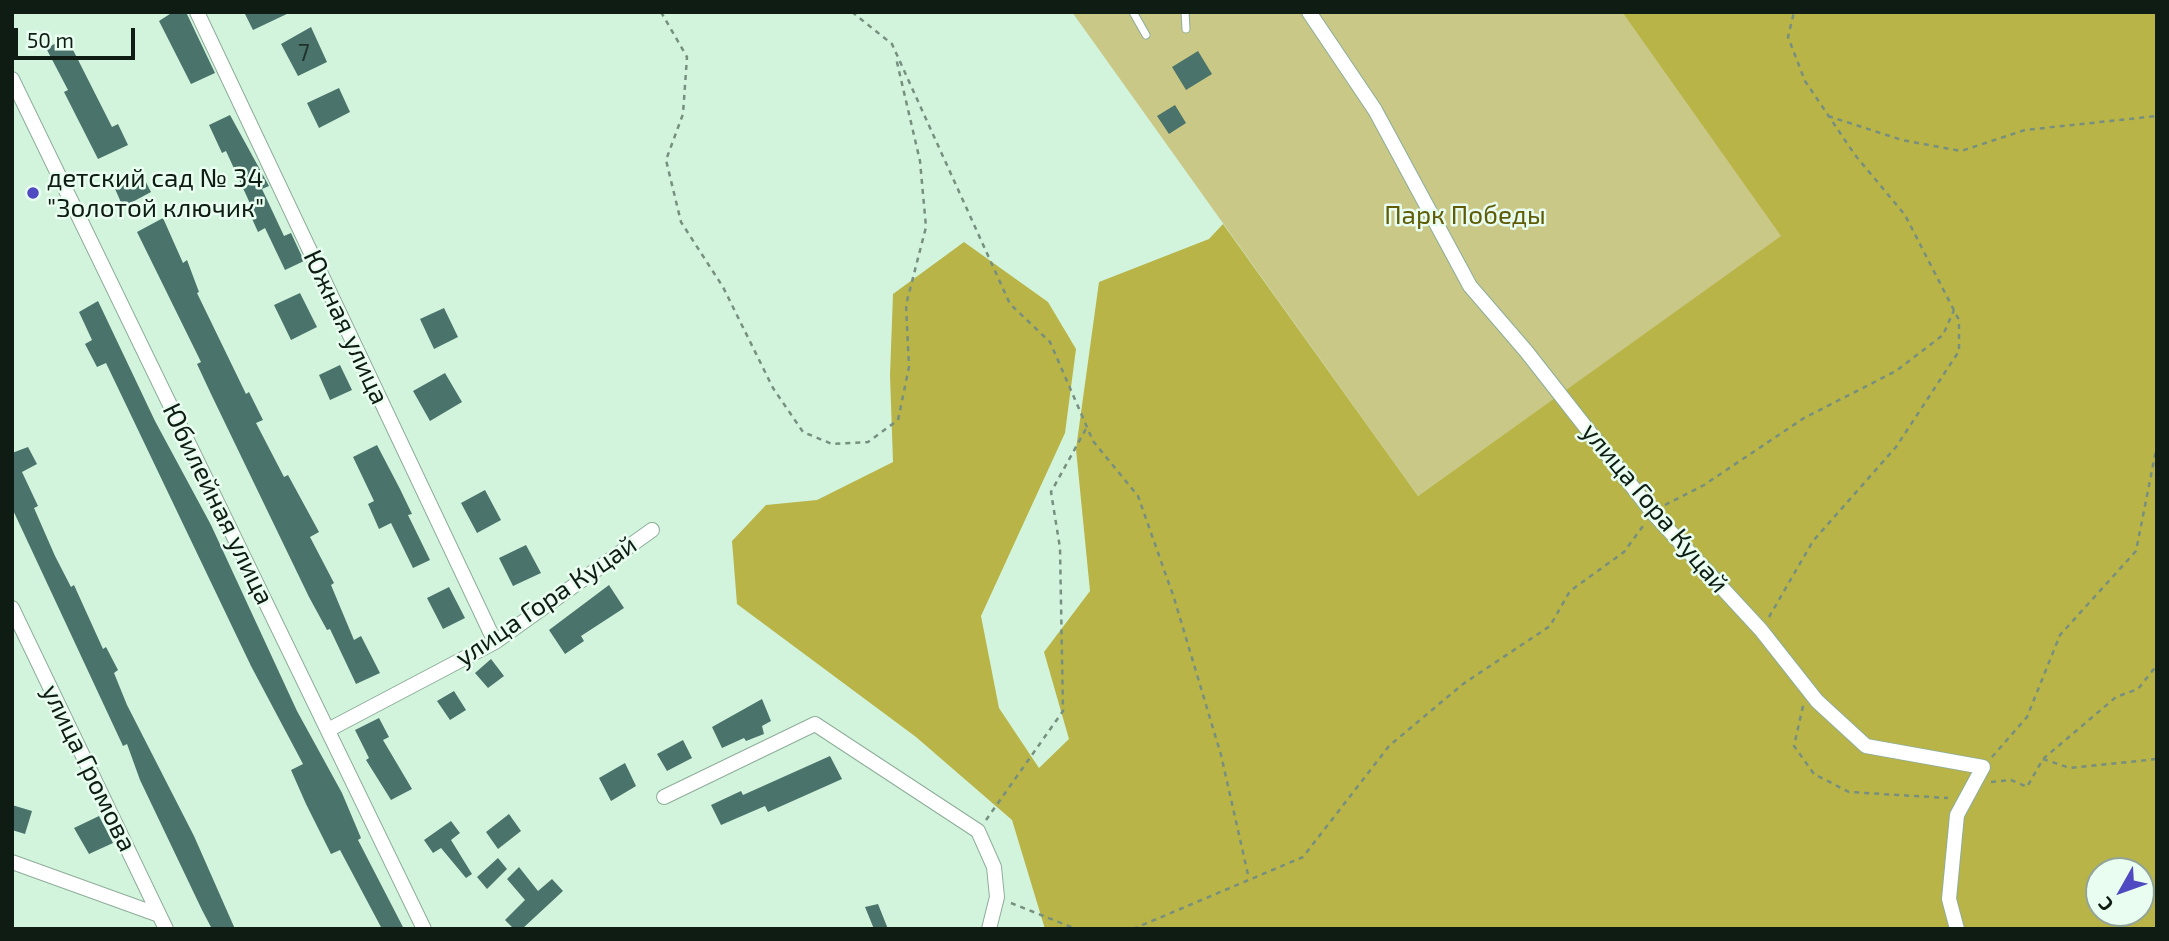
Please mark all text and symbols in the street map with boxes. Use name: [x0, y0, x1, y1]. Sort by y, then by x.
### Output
scale bar: [18, 14, 138, 58]
text: 50 m: [27, 27, 74, 52]
house number: 7: [298, 39, 310, 67]
place label: детский сад № 34 "Золотой ключик": [47, 162, 264, 224]
marker: детский сад № 34 "Золотой ключик": [25, 185, 41, 201]
park label: Парк Победы: [1384, 199, 1546, 231]
street label: Южная улица: [297, 245, 395, 409]
street label: Юбилейная улица: [156, 398, 280, 610]
street label: улица Гора Куцай: [1575, 417, 1735, 599]
street label: улица Гора Куцай: [449, 529, 643, 673]
street label: улица Громова: [35, 679, 143, 857]
north arrow: [2085, 857, 2155, 927]
text: С: [2093, 893, 2117, 916]

